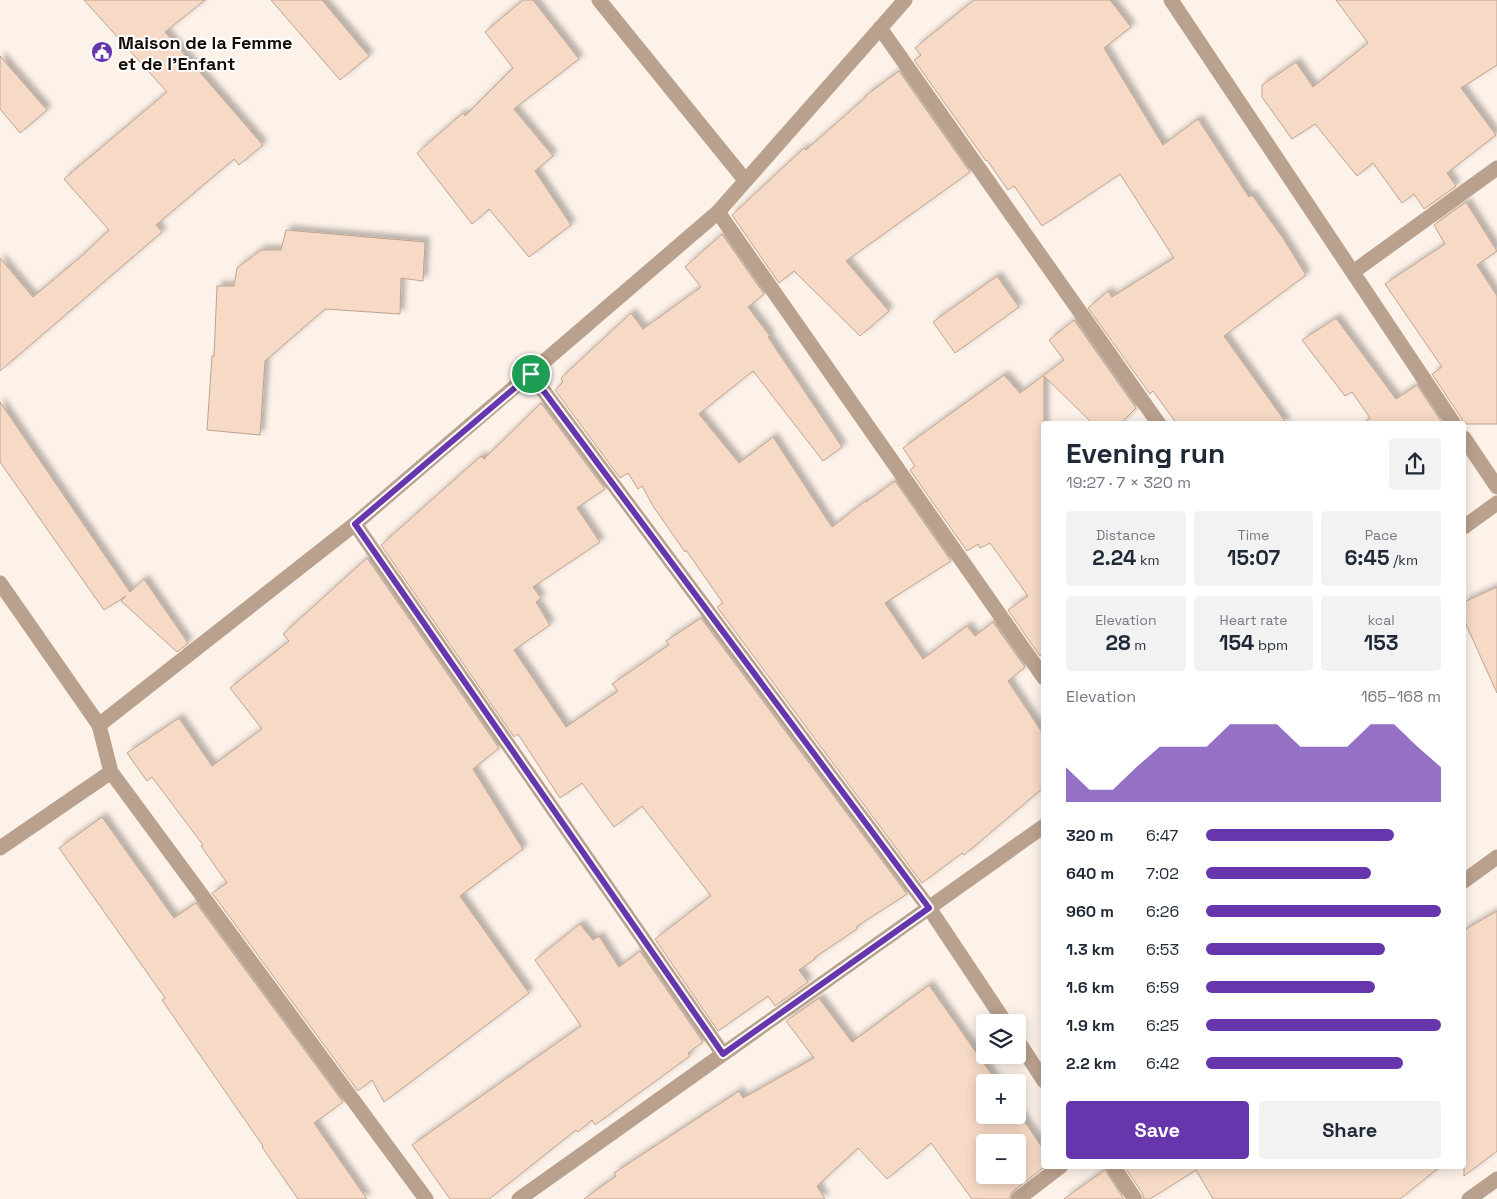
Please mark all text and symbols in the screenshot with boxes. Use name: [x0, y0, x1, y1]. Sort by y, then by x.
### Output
place label: Maison de la Femme et de l'Enfant: [118, 31, 292, 75]
public building icon: Maison de la Femme et de l'Enfant: [90, 40, 114, 64]
pin: [510, 353, 552, 395]
icon: arrive: [517, 360, 545, 388]
text: Evening run: [1066, 435, 1225, 471]
button: share: [1389, 438, 1441, 490]
text: 19:27 · 7 × 320 m: [1066, 472, 1191, 493]
text: Distance: [1096, 526, 1156, 544]
text: Time: [1238, 526, 1269, 544]
text: Pace: [1365, 526, 1398, 544]
text: 2.24: [1092, 544, 1136, 571]
text: 15:07: [1227, 544, 1280, 571]
text: 6:45: [1344, 544, 1390, 571]
text: km: [1136, 551, 1160, 569]
text: /km: [1390, 551, 1418, 569]
text: Elevation: [1095, 611, 1157, 629]
text: Heart rate: [1220, 611, 1287, 629]
text: kcal: [1368, 611, 1395, 629]
text: 28: [1105, 629, 1131, 656]
text: 154: [1219, 629, 1254, 656]
text: 153: [1364, 629, 1399, 656]
text: m: [1131, 636, 1146, 654]
text: bpm: [1254, 636, 1288, 654]
text: Elevation: [1066, 686, 1136, 707]
text: 165–168 m: [1361, 686, 1441, 707]
text: 320 m: [1066, 825, 1113, 846]
text: 6:47: [1146, 825, 1178, 846]
text: 640 m: [1066, 863, 1114, 884]
text: 7:02: [1146, 863, 1179, 884]
text: 960 m: [1066, 901, 1114, 922]
text: 6:26: [1146, 901, 1179, 922]
text: 1.3 km: [1066, 939, 1114, 960]
text: 6:53: [1146, 939, 1179, 960]
text: 1.6 km: [1066, 977, 1114, 998]
text: 6:59: [1146, 977, 1179, 998]
map controls: [976, 1014, 1026, 1184]
button: layers: [976, 1014, 1026, 1064]
text: 1.9 km: [1066, 1015, 1115, 1036]
text: 6:25: [1146, 1015, 1179, 1036]
text: 2.2 km: [1066, 1053, 1117, 1074]
text: 6:42: [1146, 1053, 1180, 1074]
button: +: [976, 1074, 1026, 1124]
button: Save: [1066, 1101, 1249, 1159]
button: Share: [1259, 1101, 1441, 1159]
button: −: [976, 1134, 1026, 1184]

